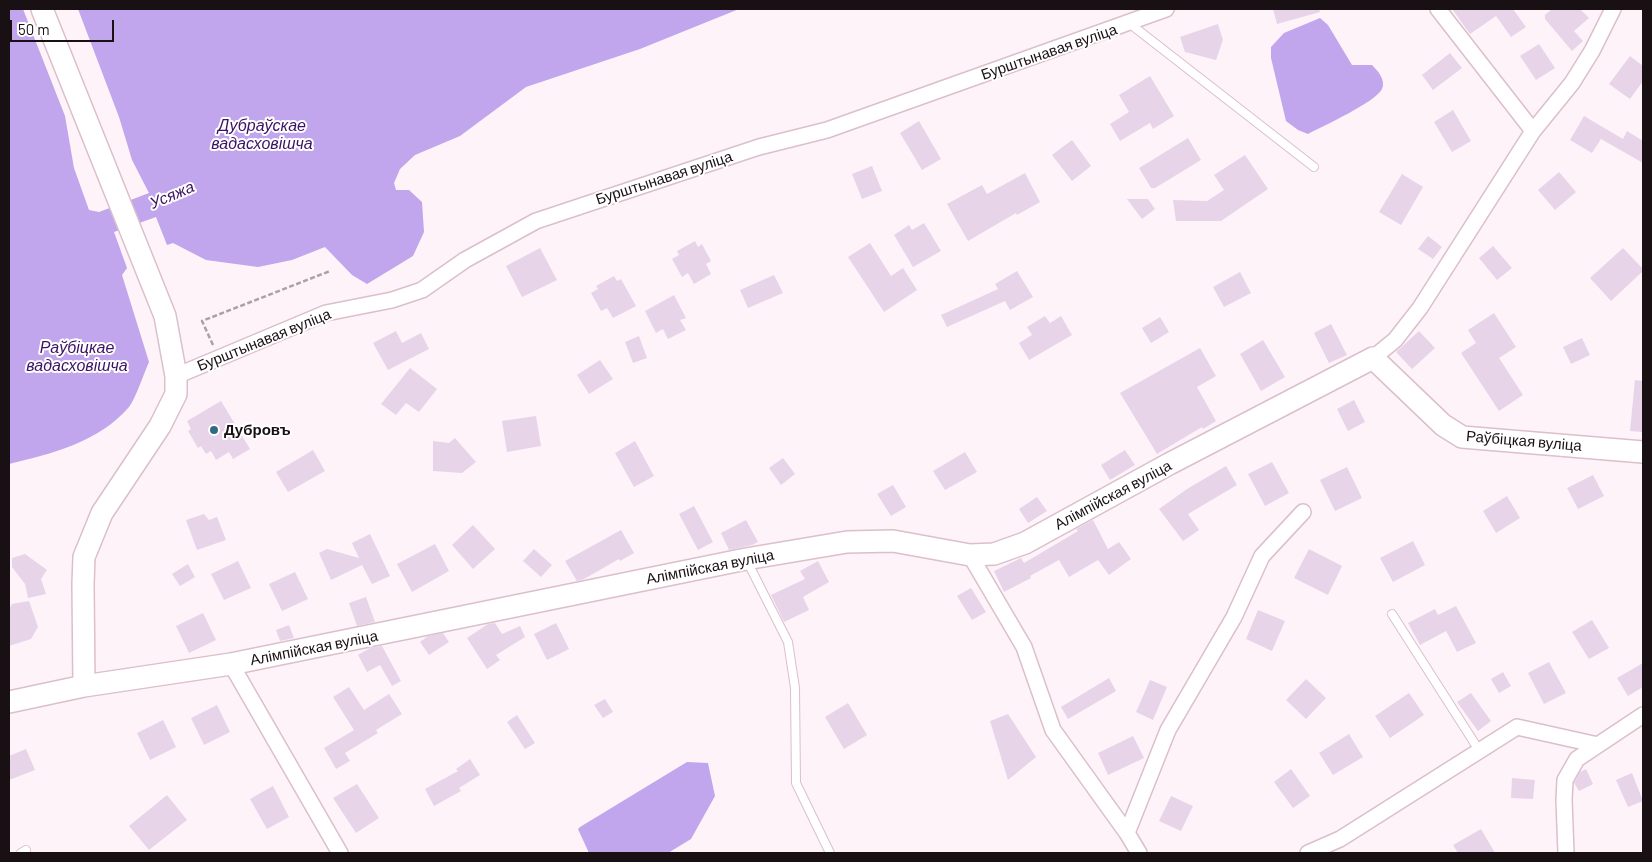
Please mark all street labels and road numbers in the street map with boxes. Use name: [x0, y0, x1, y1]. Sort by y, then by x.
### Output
street label: Бурштынавая вуліца: [979, 20, 1119, 84]
street label: Бурштынавая вуліца: [593, 147, 735, 209]
street label: Бурштынавая вуліца: [195, 305, 333, 375]
street label: Раўбіцкая вуліца: [1465, 427, 1583, 455]
street label: Алімпійская вуліца: [1051, 457, 1175, 533]
street label: Алімпійская вуліца: [645, 546, 775, 588]
street label: Алімпійская вуліца: [249, 627, 379, 669]

